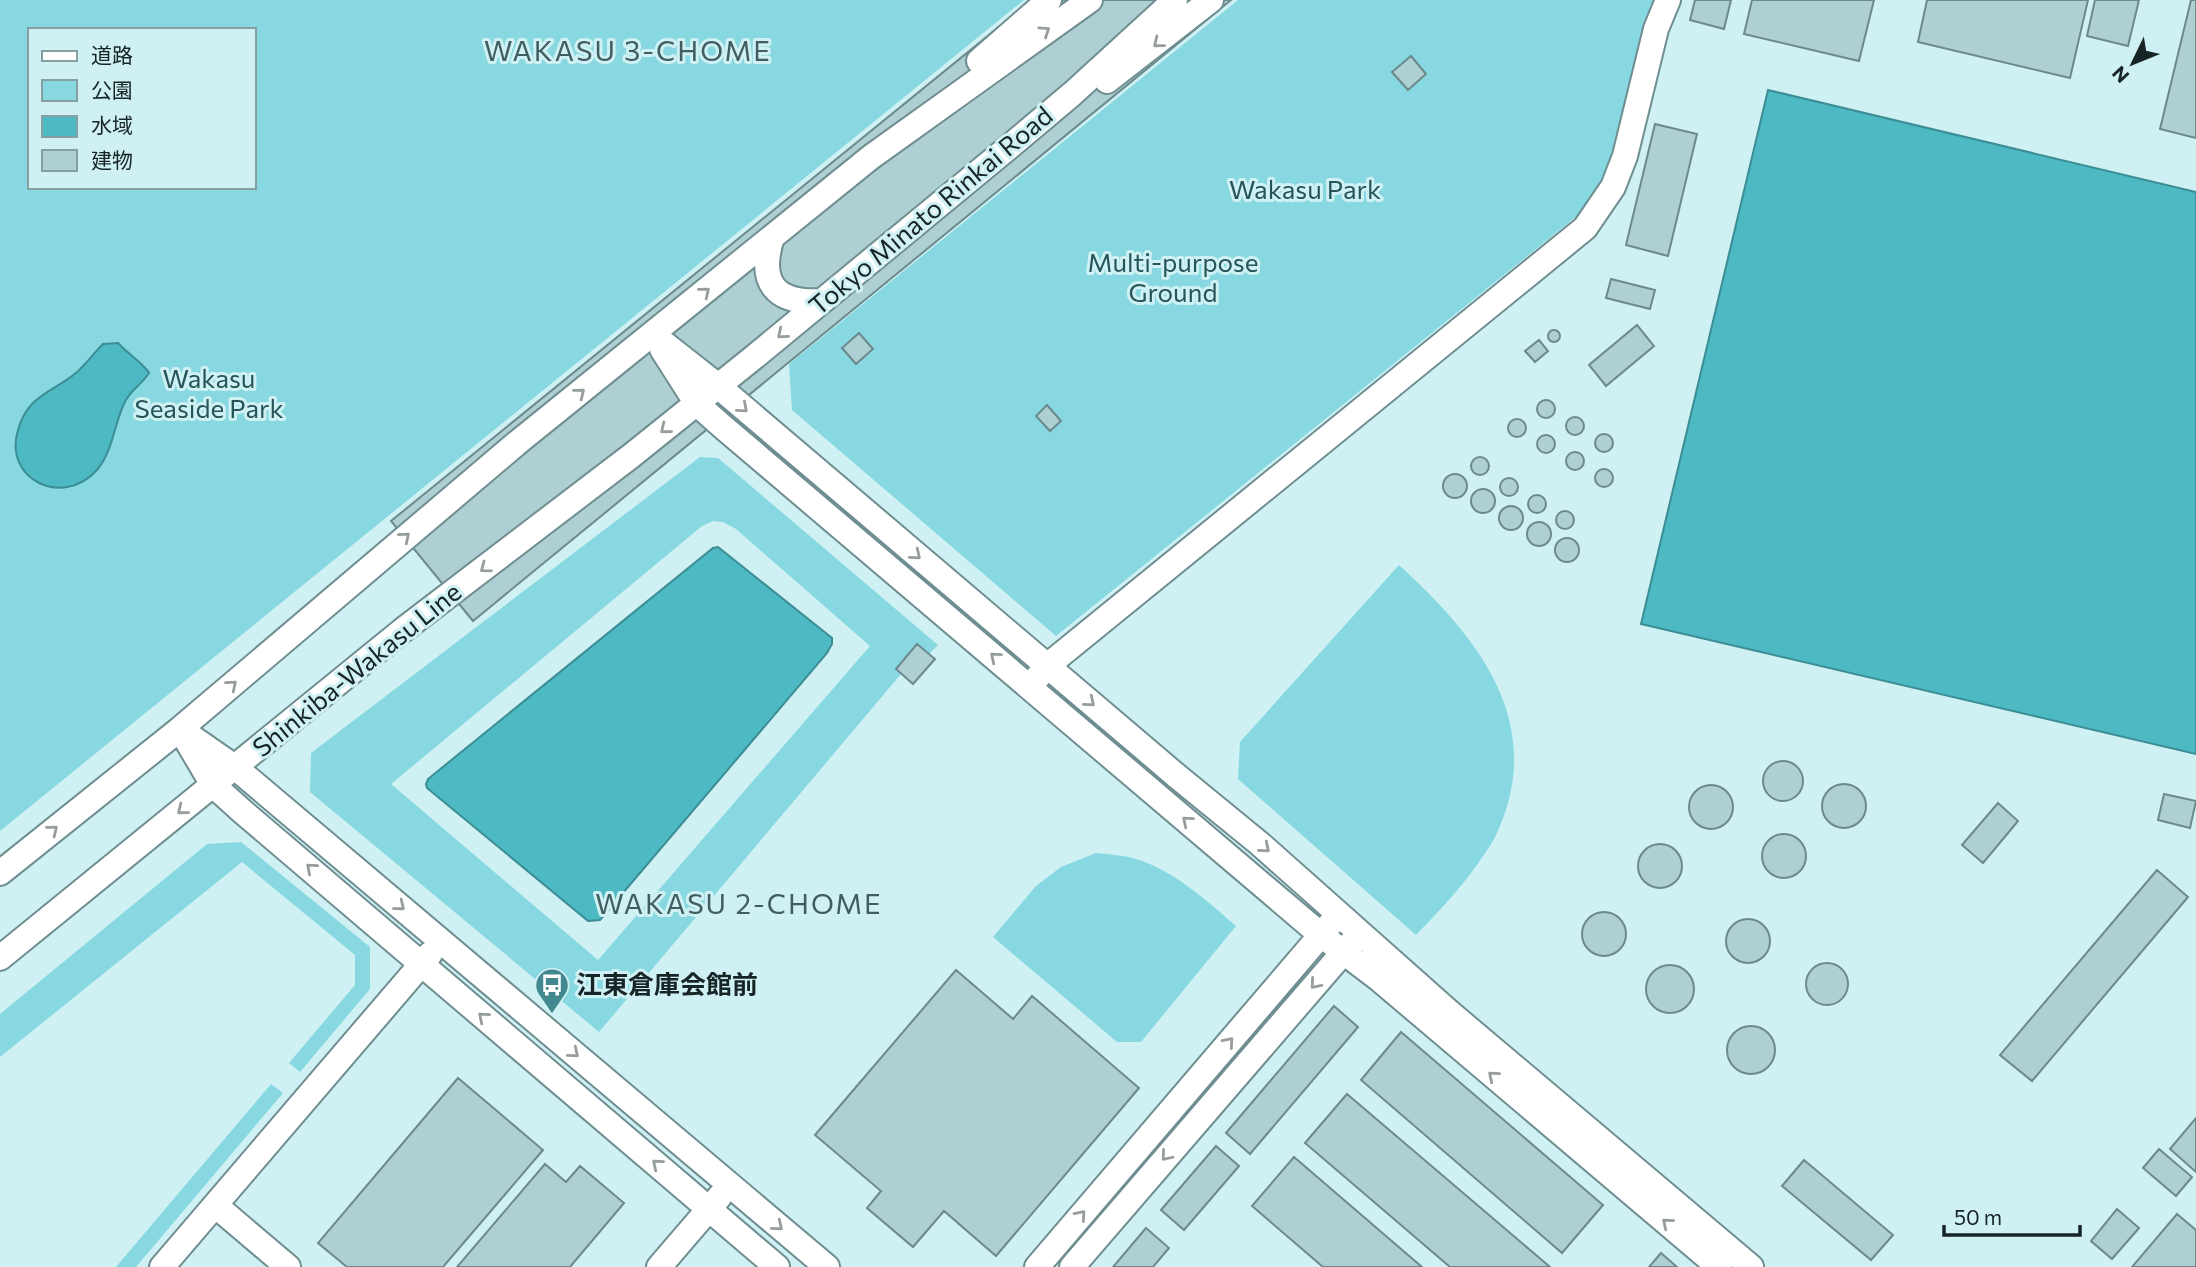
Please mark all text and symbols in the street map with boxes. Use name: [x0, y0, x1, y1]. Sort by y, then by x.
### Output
one-way arrow: [1037, 27, 1050, 39]
legend: [28, 28, 256, 189]
north arrow: [2098, 28, 2168, 98]
district label: WAKASU 3-CHOME: [484, 33, 772, 67]
one-way arrow: [1154, 35, 1167, 47]
text: 道路: [91, 42, 133, 67]
text: N: [2107, 62, 2133, 88]
text: 公園: [91, 77, 133, 102]
street label: Tokyo Minato Rinkai Road: [802, 99, 1058, 321]
text: 水域: [91, 112, 133, 137]
text: 建物: [91, 147, 133, 172]
park label: Wakasu Park: [1229, 173, 1381, 204]
park label: Multi-purpose Ground: [1088, 246, 1258, 307]
one-way arrow: [698, 287, 710, 300]
one-way arrow: [777, 326, 790, 338]
park label: Wakasu Seaside Park: [134, 362, 284, 423]
one-way arrow: [573, 388, 585, 401]
one-way arrow: [734, 400, 747, 412]
one-way arrow: [660, 421, 673, 433]
one-way arrow: [397, 533, 409, 546]
one-way arrow: [908, 547, 921, 559]
one-way arrow: [480, 560, 493, 573]
street label: Shinkiba-Wakasu Line: [246, 575, 466, 762]
one-way arrow: [990, 653, 1003, 665]
one-way arrow: [224, 681, 237, 694]
one-way arrow: [1081, 694, 1094, 706]
one-way arrow: [178, 802, 191, 814]
one-way arrow: [1182, 816, 1195, 829]
one-way arrow: [45, 826, 58, 838]
one-way arrow: [1256, 840, 1269, 852]
one-way arrow: [306, 864, 319, 876]
district label: WAKASU 2-CHOME: [595, 886, 883, 920]
one-way arrow: [392, 898, 405, 910]
bus stop icon: 江東倉庫会館前: [533, 966, 571, 1015]
place label: 江東倉庫会館前: [576, 968, 758, 999]
one-way arrow: [1311, 976, 1323, 989]
one-way arrow: [479, 1013, 492, 1025]
one-way arrow: [1221, 1037, 1233, 1050]
one-way arrow: [566, 1045, 579, 1057]
one-way arrow: [1488, 1072, 1501, 1084]
one-way arrow: [1162, 1148, 1174, 1161]
one-way arrow: [652, 1160, 665, 1172]
scale bar: [1944, 1194, 2080, 1238]
text: 50 m: [1954, 1204, 2002, 1229]
one-way arrow: [1073, 1211, 1085, 1224]
one-way arrow: [770, 1218, 783, 1230]
one-way arrow: [1662, 1219, 1675, 1231]

